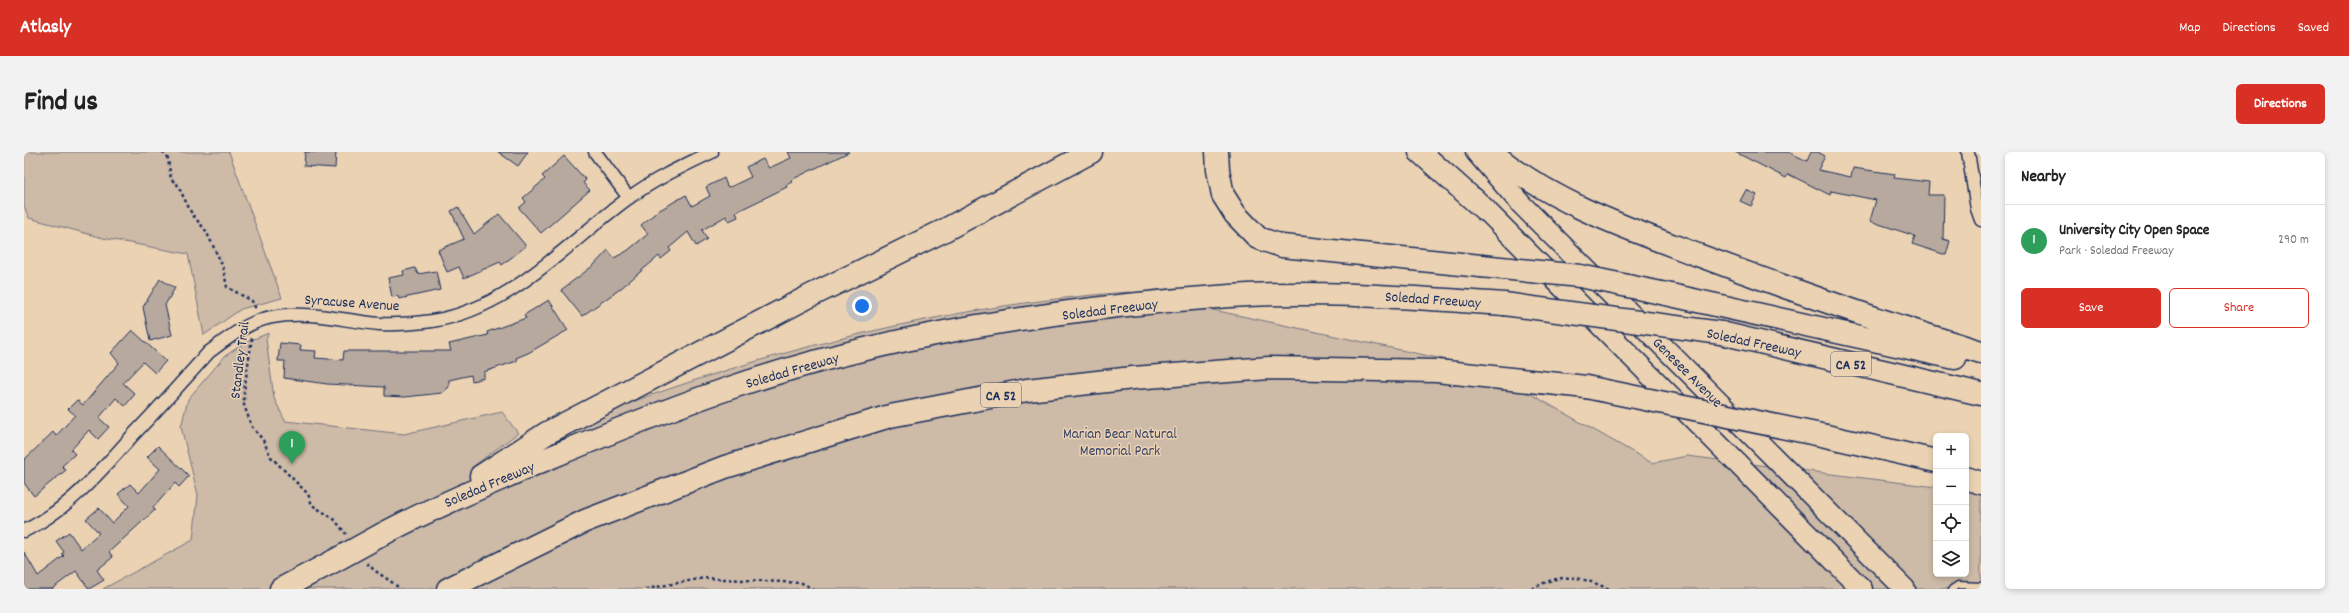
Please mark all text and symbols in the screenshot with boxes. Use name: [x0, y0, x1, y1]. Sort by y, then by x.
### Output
text: Atlasly: [20, 15, 71, 42]
text: Map: [2179, 18, 2201, 38]
text: Directions: [2223, 18, 2276, 38]
text: Saved: [2298, 18, 2329, 38]
text: Find us: [24, 84, 98, 124]
button: Directions: [2236, 84, 2325, 124]
text: Nearby: [2021, 166, 2065, 190]
text: University City Open Space: [2059, 220, 2209, 242]
text: 1: [2033, 231, 2035, 250]
text: 290 m: [2278, 231, 2309, 250]
text: Park · Soledad Freeway: [2059, 242, 2173, 261]
street label: Soledad Freeway: [1384, 287, 1483, 315]
button: Save: [2021, 288, 2161, 328]
button: Share: [2169, 288, 2309, 328]
street label: Syracuse Avenue: [304, 290, 400, 318]
street label: Soledad Freeway: [1061, 294, 1160, 328]
your location: [852, 296, 872, 316]
street label: Standley Trail: [225, 320, 257, 400]
street label: Soledad Freeway: [1704, 323, 1804, 365]
street label: Genesee Avenue: [1646, 333, 1727, 414]
street label: Soledad Freeway: [743, 348, 843, 396]
road number: CA 52: [1831, 352, 1871, 376]
road number: CA 52: [981, 383, 1021, 407]
park label: Marian Bear Natural Memorial Park: [1063, 424, 1177, 463]
pin: 1: [279, 431, 305, 464]
map controls: [1933, 433, 1969, 577]
button: +: [1933, 433, 1969, 469]
street label: Soledad Freeway: [441, 457, 539, 515]
button: −: [1933, 469, 1969, 505]
button: locate: [1933, 505, 1969, 541]
button: layers: [1933, 541, 1969, 577]

